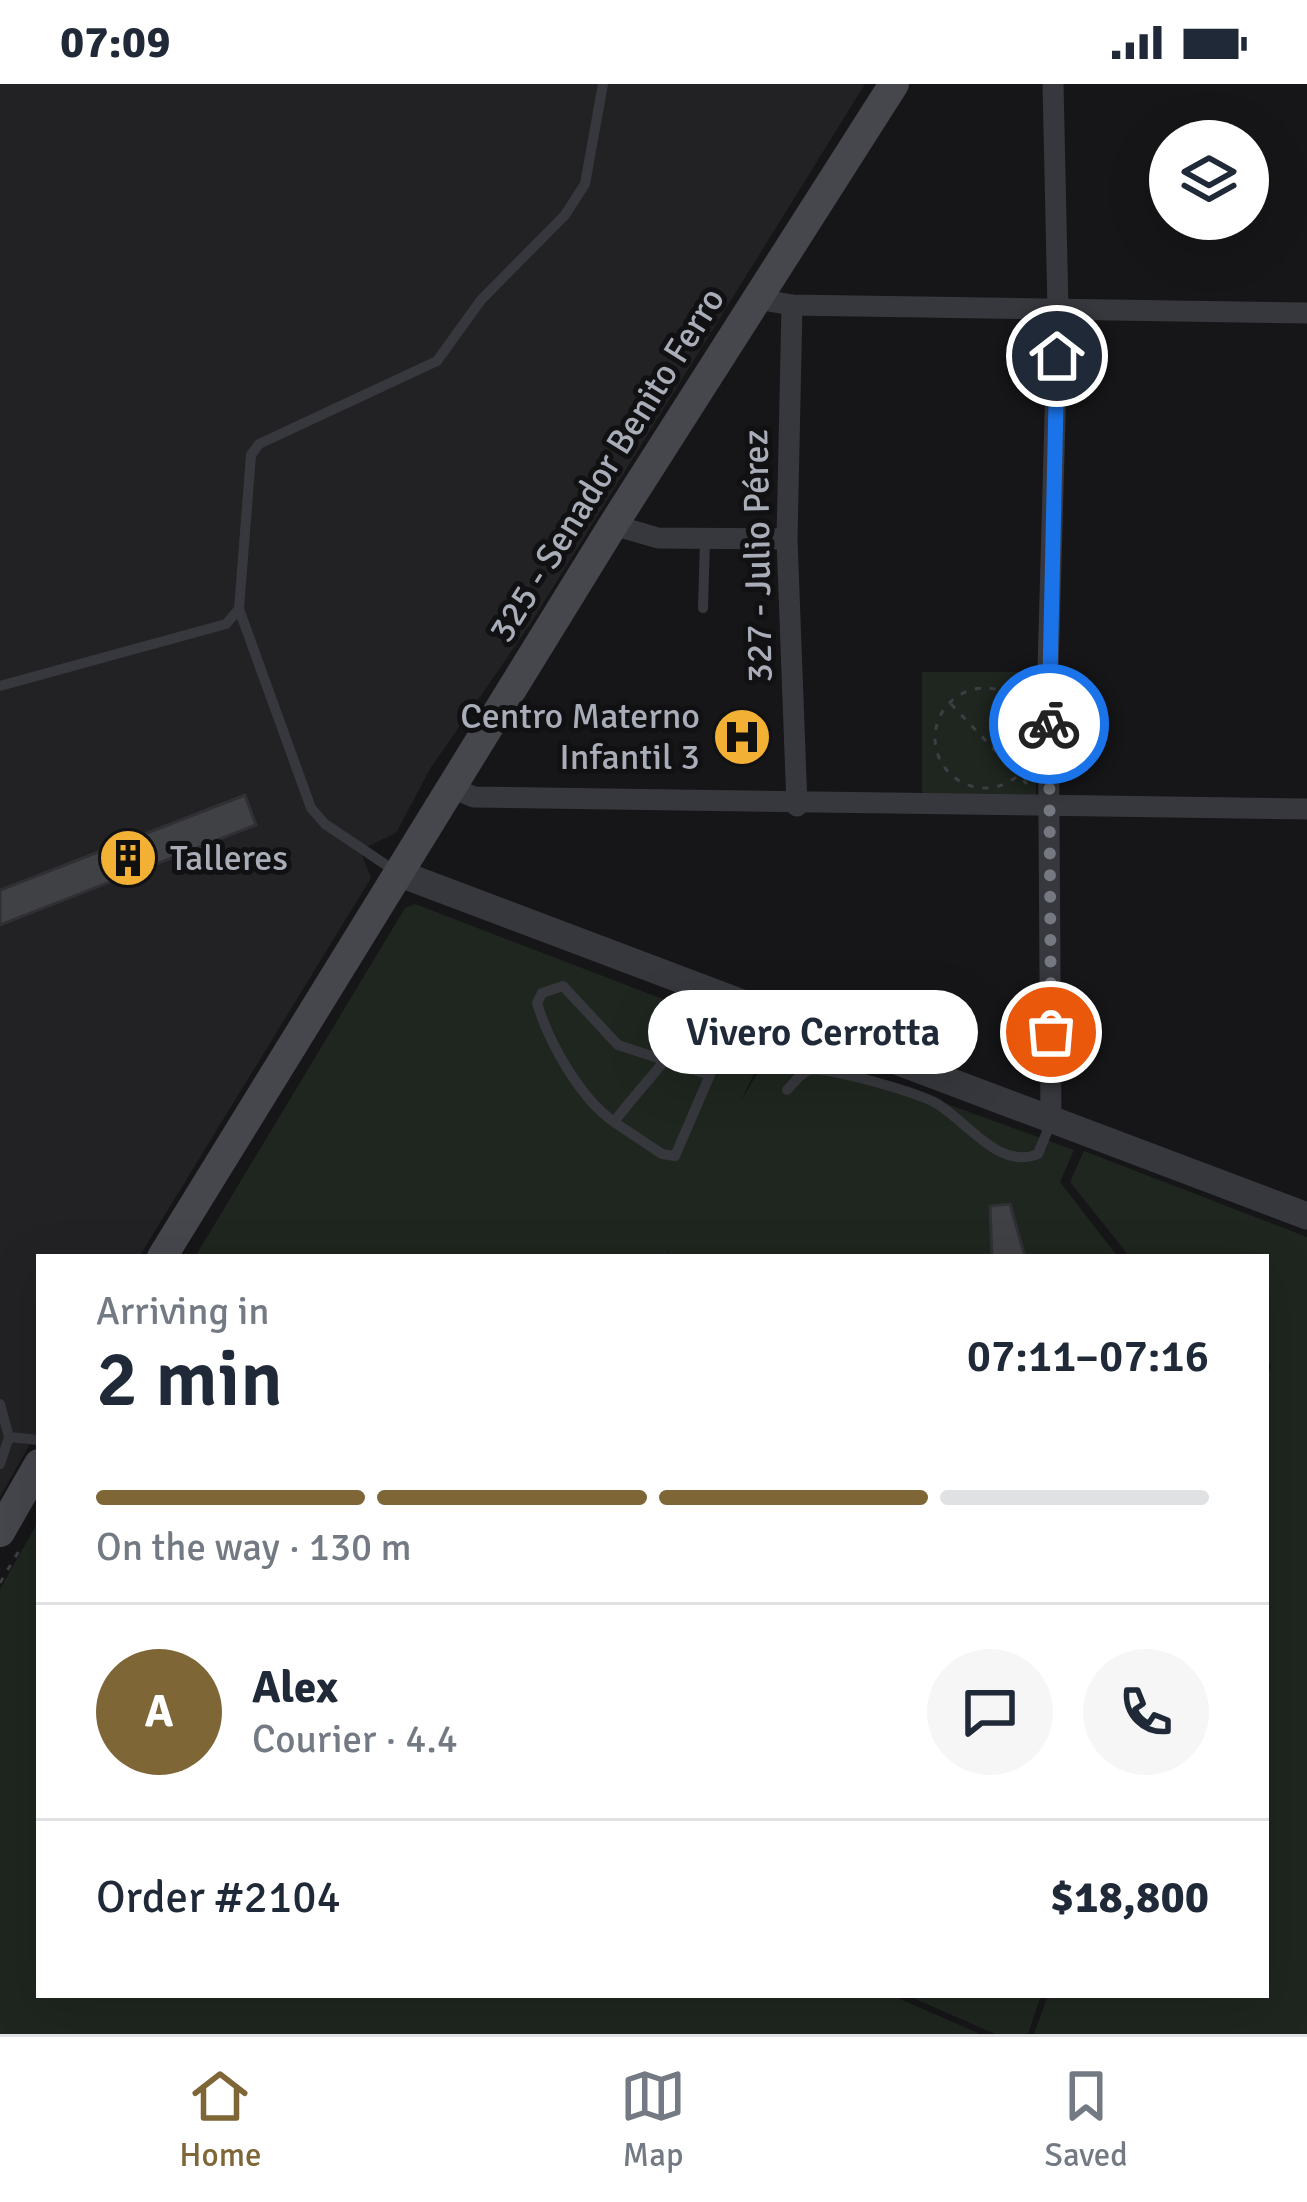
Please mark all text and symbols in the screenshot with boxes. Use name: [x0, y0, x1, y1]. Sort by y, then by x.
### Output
text: 07:09: [60, 15, 170, 70]
map controls: [1149, 120, 1269, 240]
button: layers: [1149, 120, 1269, 240]
street label: 325 - Senador Benito Ferro: [479, 279, 735, 651]
pin: [1006, 305, 1108, 407]
icon: home: [1024, 323, 1090, 389]
street label: 327 - Julio Pérez: [733, 429, 783, 683]
courier: [989, 664, 1109, 784]
icon: bike: [1016, 691, 1082, 757]
place label: Centro Materno Infantil 3: [460, 694, 700, 780]
hospital icon: Centro Materno Infantil 3: [711, 706, 773, 768]
building icon: Talleres: [97, 827, 159, 889]
place label: Talleres: [170, 836, 288, 881]
pin: [1000, 981, 1102, 1083]
callout: Vivero Cerrotta: [649, 990, 979, 1074]
icon: bag: [1018, 999, 1084, 1065]
text: Vivero Cerrotta: [686, 1008, 940, 1056]
text: Arriving in: [96, 1287, 270, 1335]
text: 07:11–07:16: [967, 1329, 1209, 1384]
text: 2 min: [96, 1332, 283, 1428]
text: On the way · 130 m: [96, 1523, 412, 1571]
button: chat: [927, 1649, 1053, 1775]
button: phone: [1083, 1649, 1209, 1775]
text: Alex: [252, 1660, 338, 1715]
text: A: [145, 1684, 173, 1739]
text: Courier · 4.4: [252, 1715, 458, 1763]
text: Order #2104: [96, 1870, 341, 1925]
text: $18,800: [1050, 1870, 1209, 1925]
tab: Home: [179, 2063, 262, 2176]
tab: Map: [620, 2063, 686, 2176]
tab: Saved: [1045, 2063, 1128, 2176]

